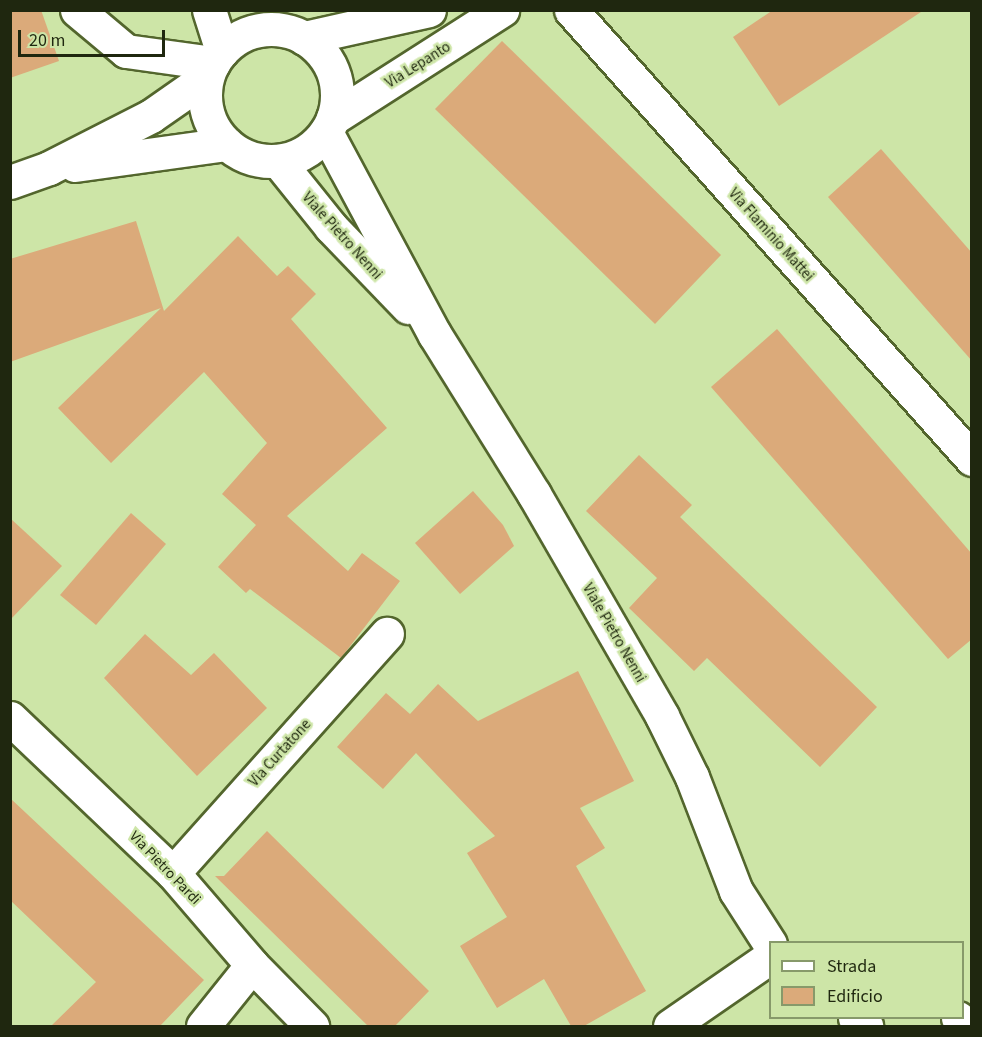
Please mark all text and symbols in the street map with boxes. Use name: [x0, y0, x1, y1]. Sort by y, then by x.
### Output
scale bar: [21, 18, 168, 56]
text: 20 m: [29, 28, 65, 53]
street label: Via Lepanto: [382, 38, 454, 92]
street label: Via Flaminio Mattei: [725, 185, 817, 285]
street label: Viale Pietro Nenni: [298, 189, 386, 283]
street label: Viale Pietro Nenni: [578, 580, 650, 686]
street label: Via Curtatone: [245, 716, 315, 790]
street label: Via Pietro Pardi: [125, 828, 205, 908]
legend: [769, 941, 964, 1019]
text: Strada: [827, 954, 876, 979]
text: Edificio: [827, 984, 883, 1009]

